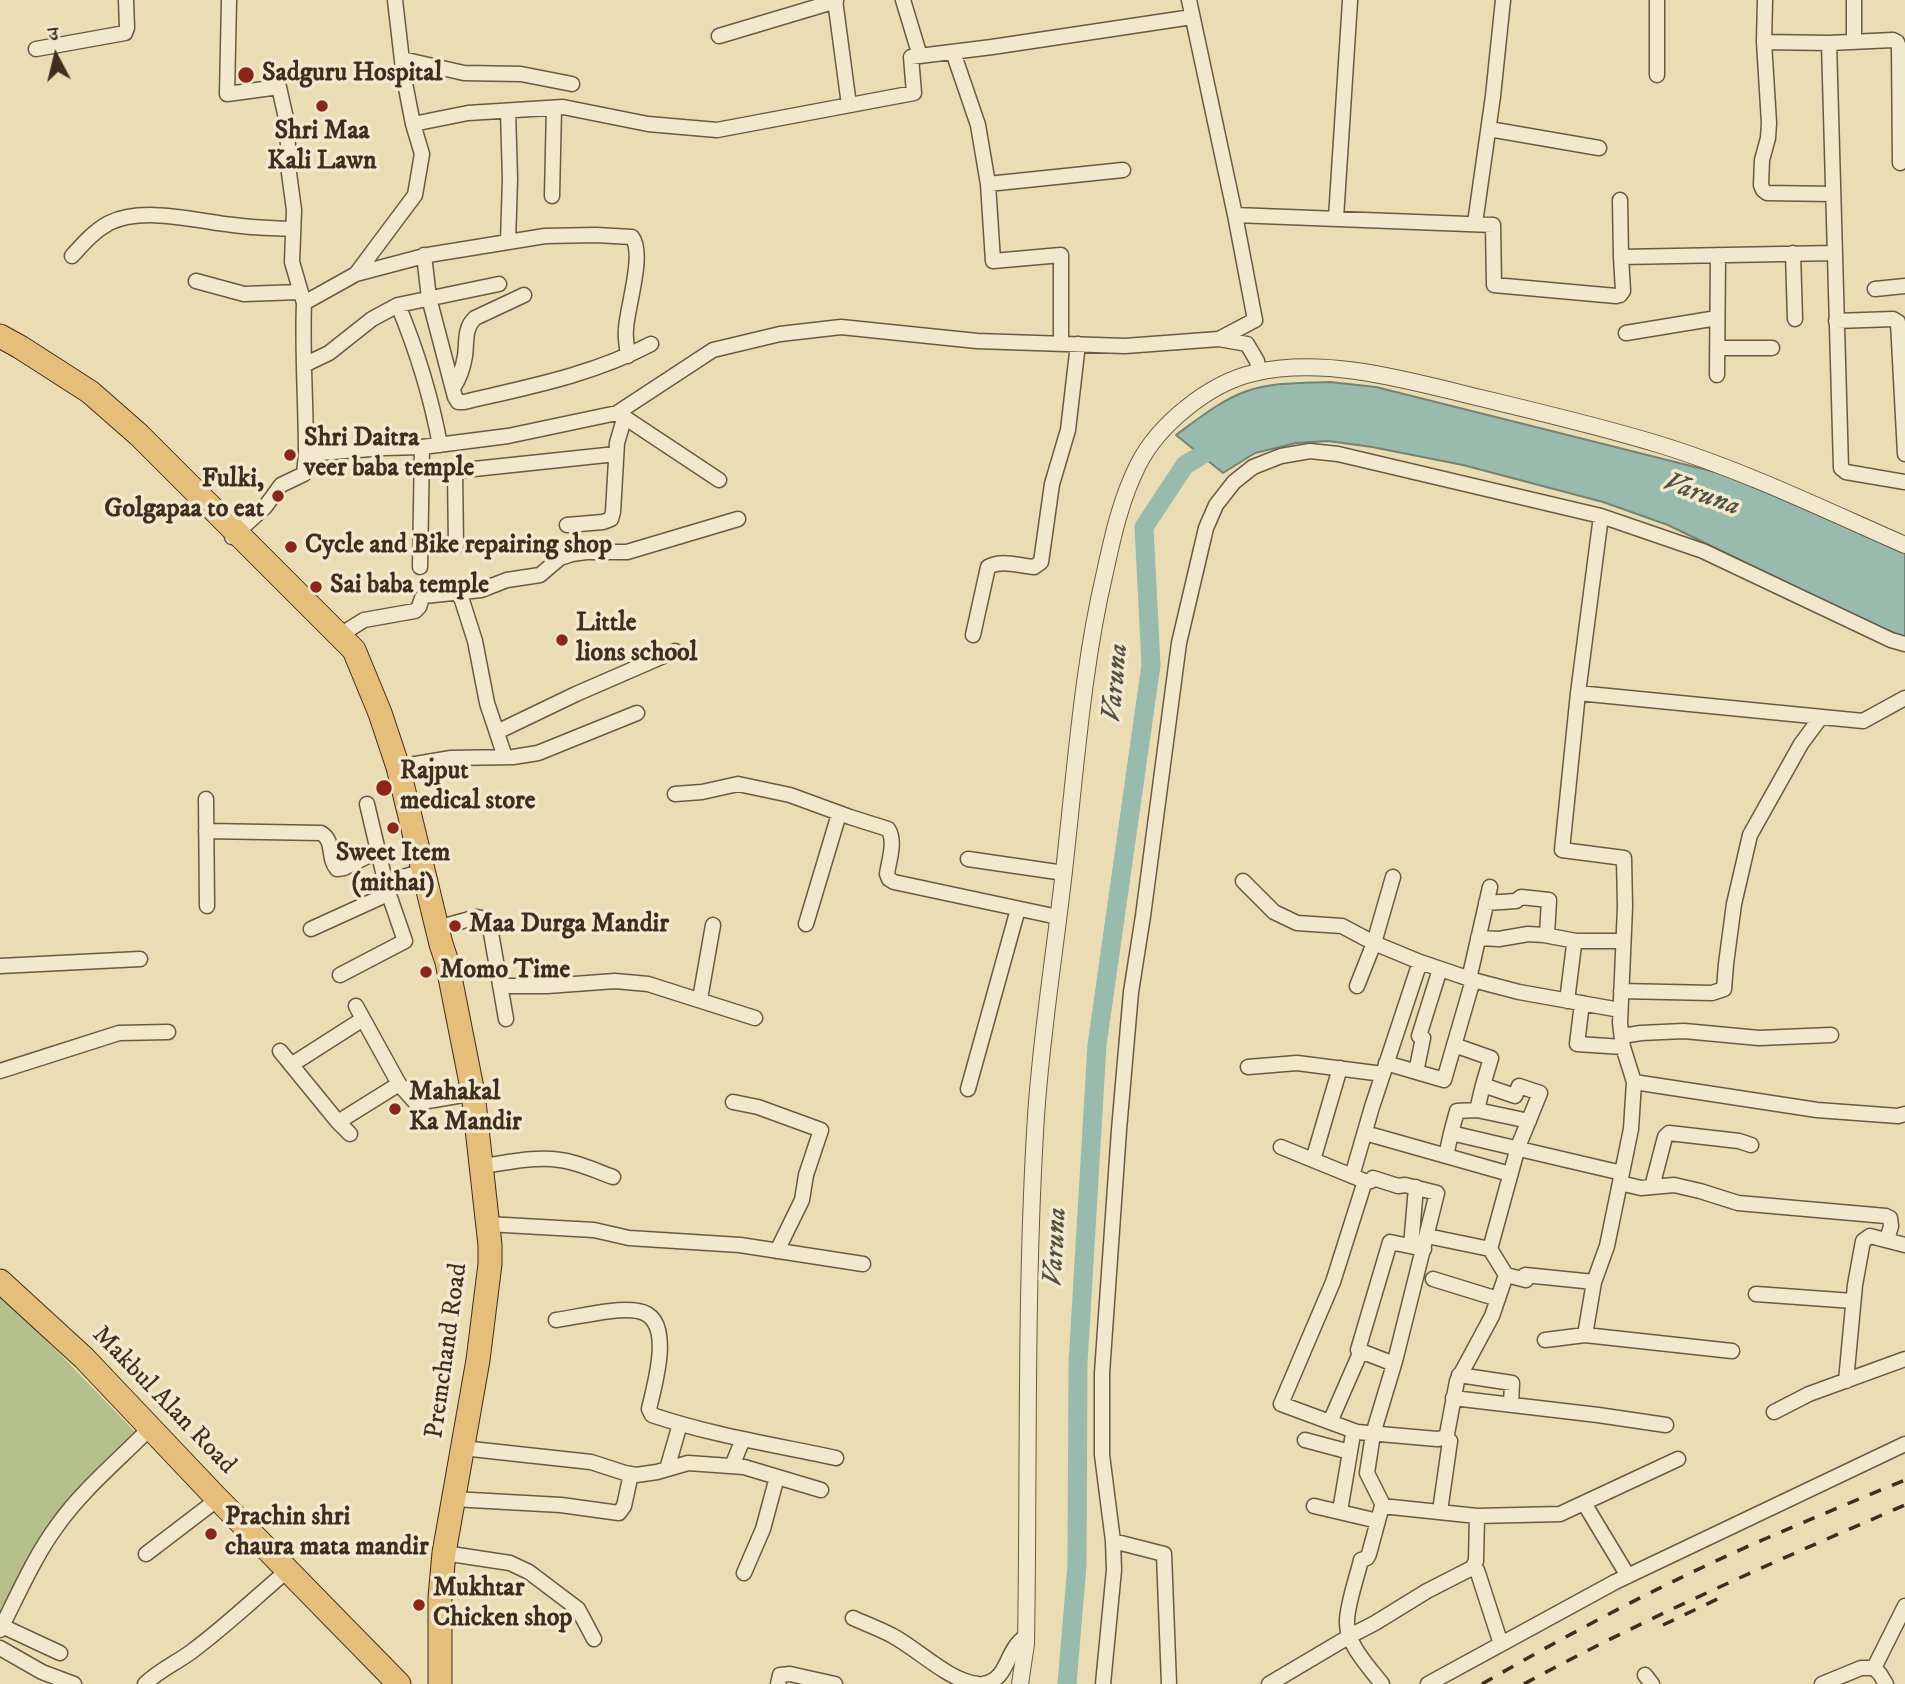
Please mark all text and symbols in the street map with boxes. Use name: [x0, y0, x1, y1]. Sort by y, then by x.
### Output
north arrow: [21, 21, 91, 91]
text: उ: [47, 23, 60, 47]
place label: Sadguru Hospital: [262, 59, 442, 91]
marker: Sadguru Hospital: [236, 65, 256, 85]
marker: Shri Maa Kali Lawn: [314, 98, 330, 114]
place label: Shri Maa Kali Lawn: [267, 117, 377, 178]
place label: Shri Daitra veer baba temple: [304, 424, 474, 486]
marker: Shri Daitra veer baba temple: [282, 447, 298, 463]
place label: Fulki, Golgapaa to eat: [104, 465, 264, 526]
water label: Varuna: [1658, 467, 1744, 525]
marker: Fulki, Golgapaa to eat: [270, 488, 286, 504]
place label: Cycle and Bike repairing shop: [305, 531, 612, 563]
marker: Cycle and Bike repairing shop: [283, 539, 299, 555]
place label: Sai baba temple: [330, 571, 489, 603]
marker: Sai baba temple: [308, 579, 324, 595]
place label: Little lions school: [576, 609, 697, 670]
marker: Little lions school: [554, 632, 570, 648]
water label: Varuna: [1097, 642, 1137, 724]
place label: Rajput medical store: [400, 757, 536, 818]
marker: Rajput medical store: [374, 778, 394, 798]
marker: Sweet Item (mithai): [385, 820, 401, 836]
place label: Sweet Item (mithai): [336, 839, 450, 900]
place label: Maa Durga Mandir: [469, 910, 669, 942]
marker: Maa Durga Mandir: [447, 918, 463, 934]
place label: Momo Time: [440, 956, 570, 988]
marker: Momo Time: [418, 964, 434, 980]
place label: Mahakal Ka Mandir: [409, 1078, 522, 1140]
marker: Mahakal Ka Mandir: [387, 1101, 403, 1117]
water label: Varuna: [1038, 1207, 1076, 1287]
street label: Premchand Road: [420, 1261, 476, 1441]
street label: Makbul Alan Road: [84, 1320, 242, 1482]
place label: Prachin shri chaura mata mandir: [225, 1503, 429, 1564]
marker: Prachin shri chaura mata mandir: [203, 1526, 219, 1542]
place label: Mukhtar Chicken shop: [433, 1574, 572, 1636]
marker: Mukhtar Chicken shop: [411, 1597, 427, 1613]

